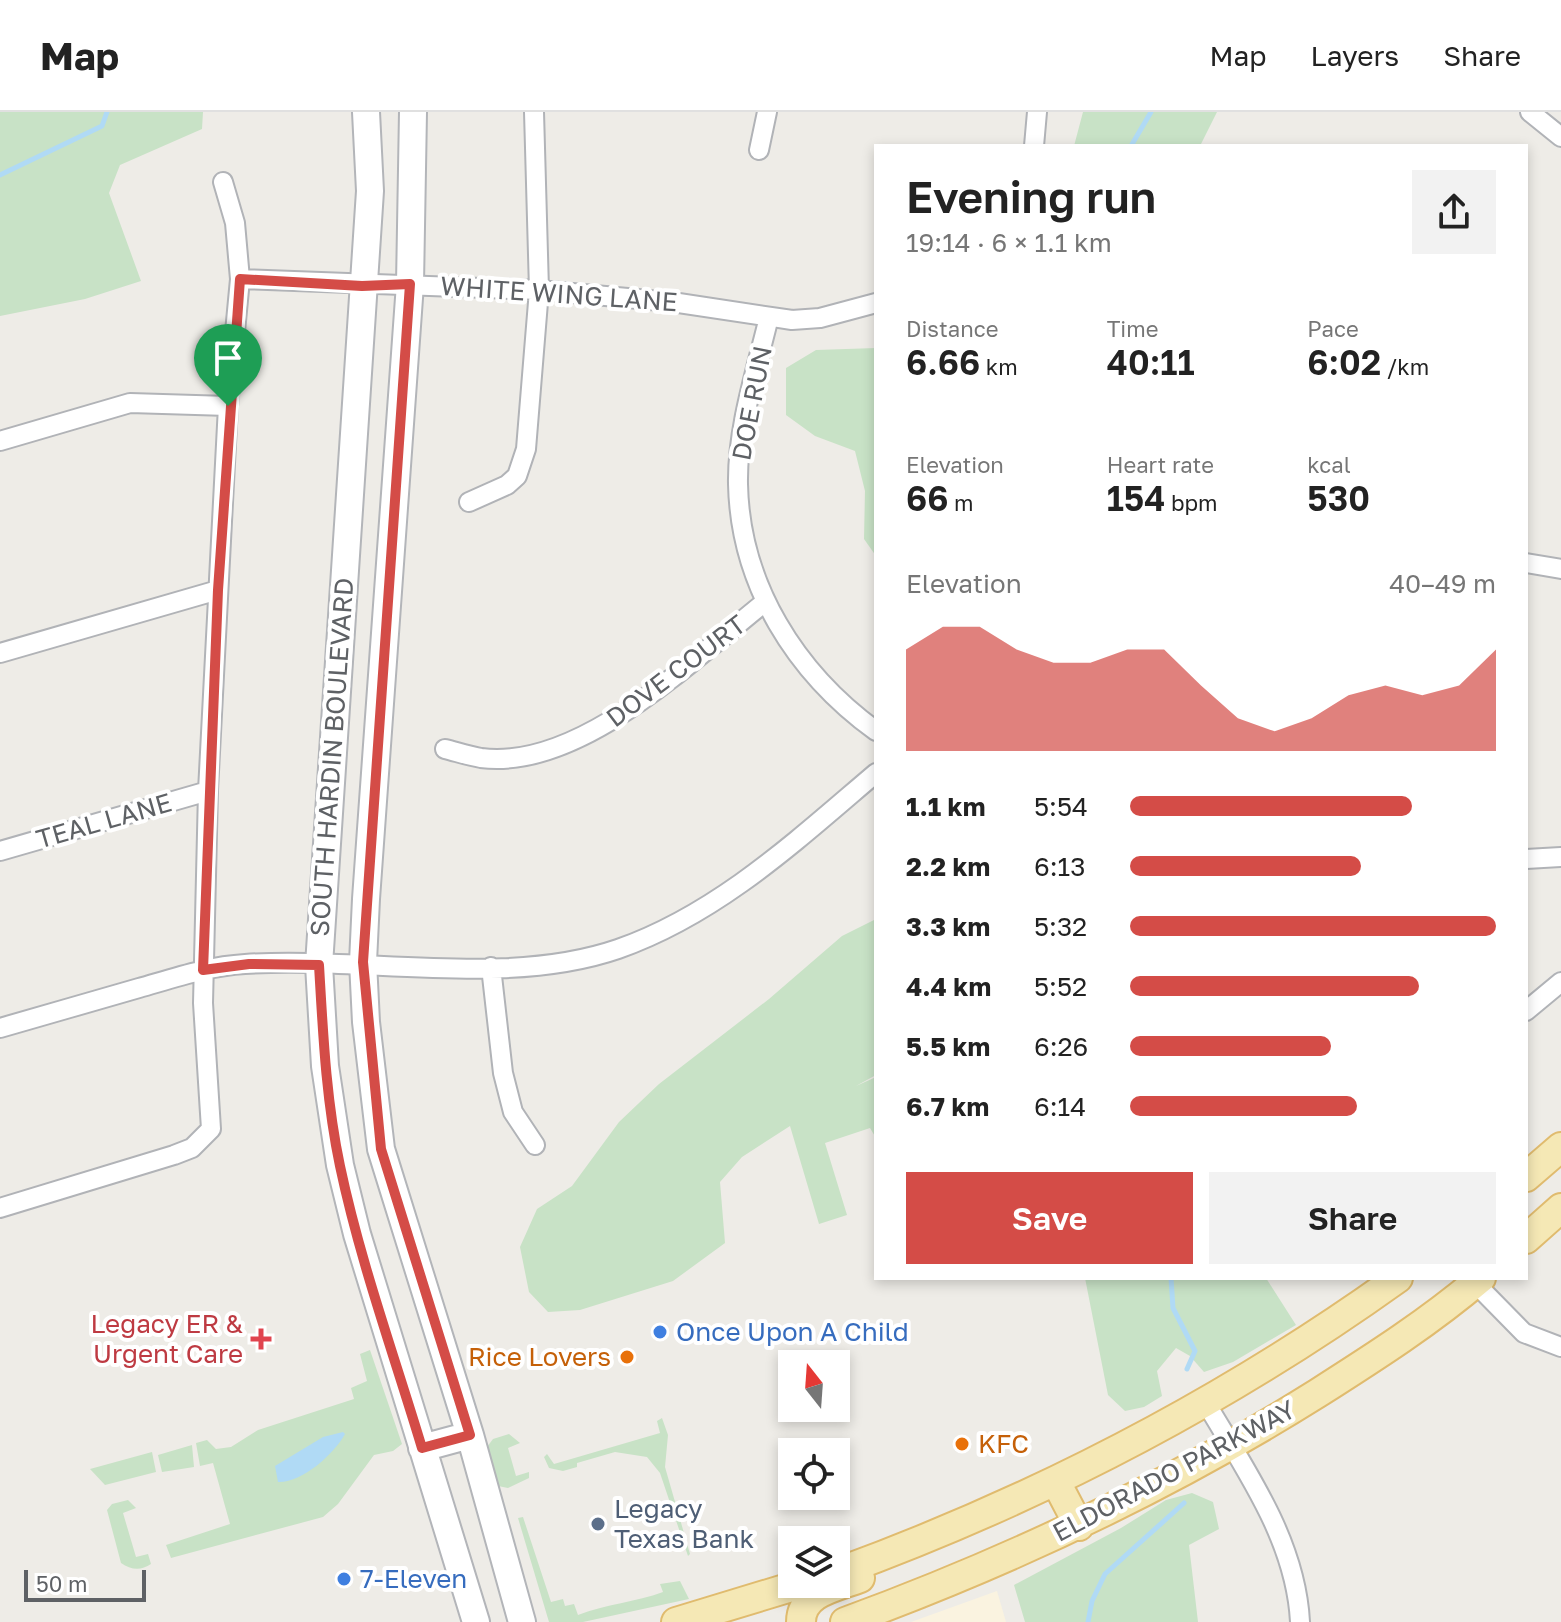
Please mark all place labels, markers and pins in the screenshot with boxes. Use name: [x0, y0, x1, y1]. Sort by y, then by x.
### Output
pin: [194, 324, 262, 406]
place label: Legacy ER & Urgent Care: [91, 1308, 244, 1369]
place label: Once Upon A Child: [676, 1316, 909, 1347]
marker: Once Upon A Child: [651, 1323, 669, 1341]
marker: Legacy ER & Urgent Care: [250, 1328, 272, 1350]
place label: Rice Lovers: [468, 1341, 611, 1372]
marker: Rice Lovers: [618, 1348, 636, 1366]
place label: KFC: [978, 1428, 1029, 1459]
marker: KFC: [953, 1435, 971, 1453]
place label: Legacy Texas Bank: [614, 1493, 754, 1554]
marker: Legacy Texas Bank: [589, 1515, 607, 1533]
place label: 7-Eleven: [360, 1563, 467, 1594]
marker: 7-Eleven: [335, 1570, 353, 1588]

